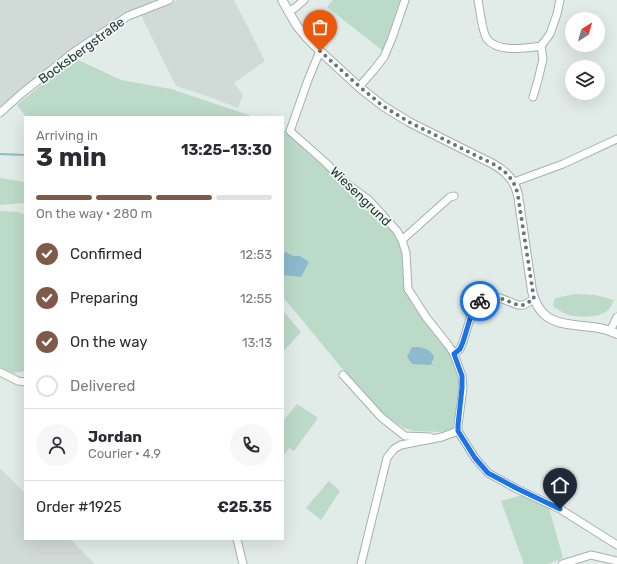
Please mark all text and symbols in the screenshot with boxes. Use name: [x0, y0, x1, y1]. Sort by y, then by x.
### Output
pin: [303, 10, 337, 51]
north arrow: [565, 12, 605, 52]
map controls: [565, 12, 605, 100]
street label: Bocksbergstraße: [35, 14, 128, 87]
icon: bag: [309, 16, 331, 38]
button: layers: [565, 60, 605, 100]
text: Arriving in: [36, 128, 98, 143]
text: 13:25–13:30: [181, 141, 272, 159]
text: 3 min: [36, 142, 107, 173]
street label: Wiesengrund: [326, 164, 394, 230]
text: On the way · 280 m: [36, 206, 152, 221]
icon: check: [36, 243, 58, 265]
text: Confirmed: [70, 245, 142, 263]
text: 12:53: [240, 247, 272, 262]
courier: [460, 281, 500, 321]
icon: check: [36, 287, 58, 309]
text: Preparing: [70, 289, 138, 307]
icon: bike: [469, 290, 491, 312]
text: 12:55: [240, 291, 272, 306]
icon: check: [36, 331, 58, 353]
text: On the way: [70, 333, 148, 351]
text: 13:13: [242, 335, 272, 350]
text: Delivered: [70, 377, 135, 395]
button: person: [36, 424, 78, 466]
button: phone: [230, 424, 272, 466]
text: Jordan: [88, 428, 142, 446]
text: Courier · 4.9: [88, 446, 161, 461]
pin: [543, 468, 577, 509]
icon: home: [549, 474, 571, 496]
text: Order #1925: [36, 498, 122, 516]
text: €25.35: [217, 498, 272, 516]

